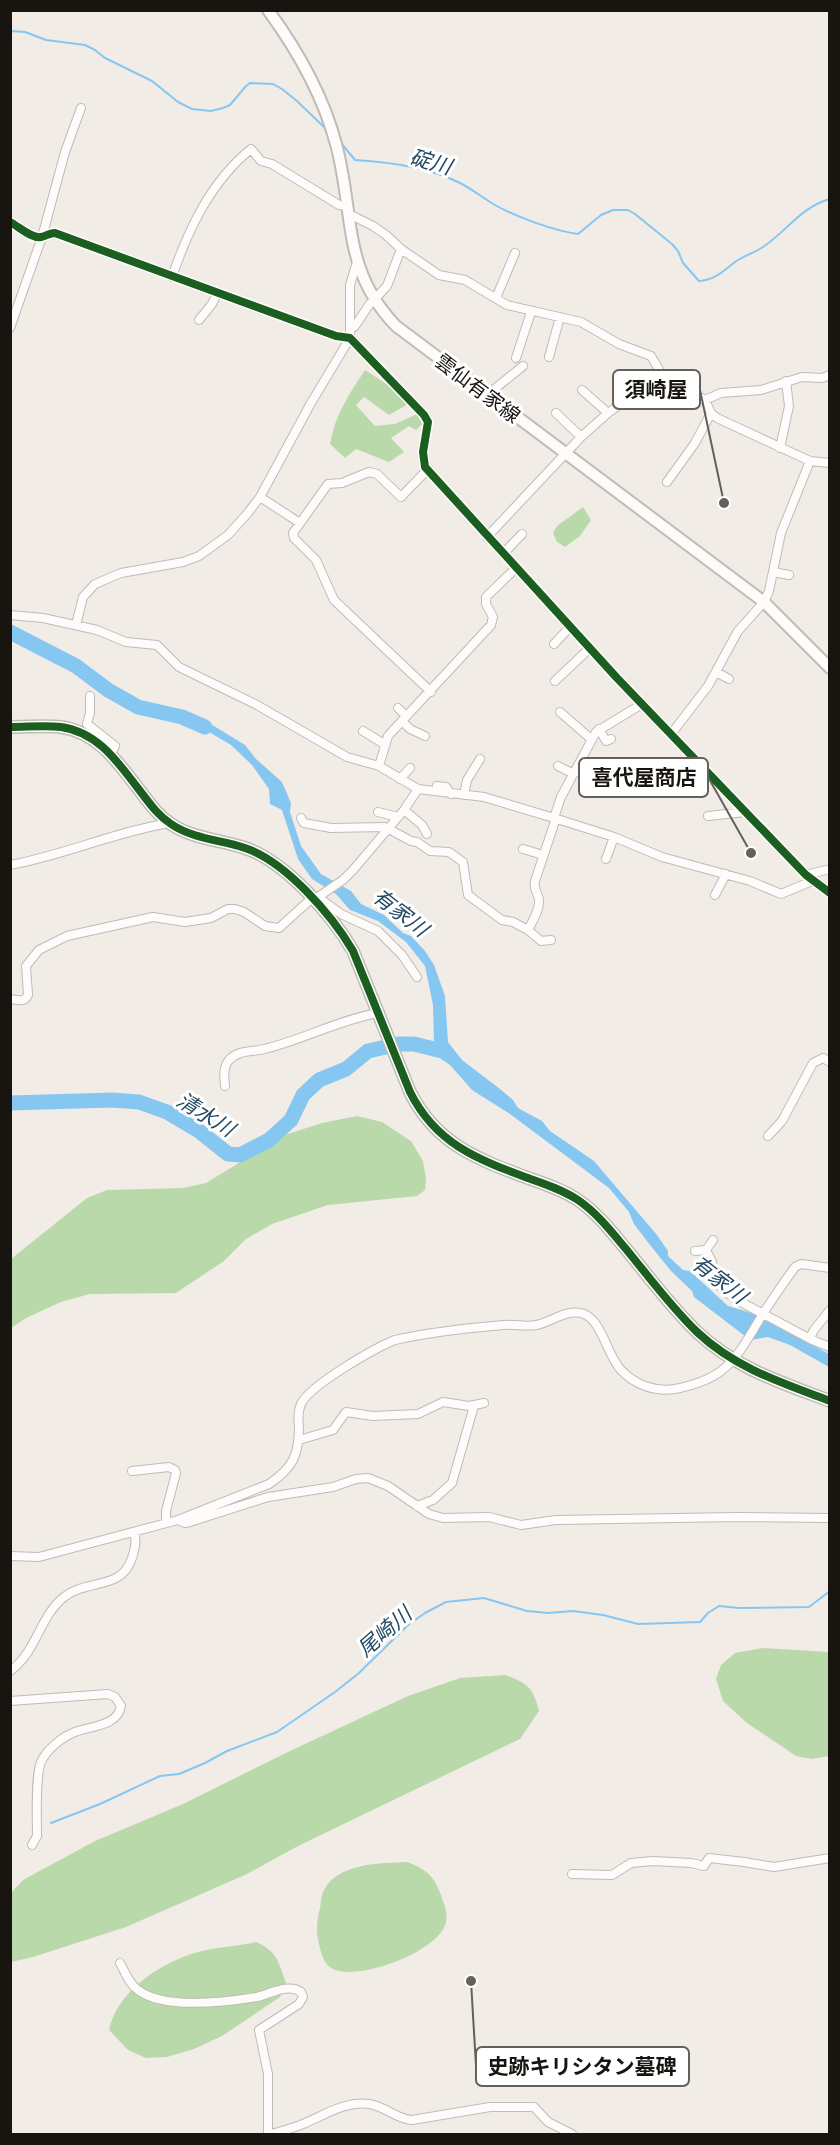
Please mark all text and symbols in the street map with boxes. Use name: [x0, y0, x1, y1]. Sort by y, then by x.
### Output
water label: 碇川: [407, 142, 457, 181]
street label: 雲仙有家線: [430, 347, 526, 429]
callout: 須崎屋: [613, 370, 700, 409]
text: 須崎屋: [625, 375, 688, 403]
callout: 喜代屋商店: [579, 758, 708, 797]
text: 喜代屋商店: [592, 763, 697, 791]
water label: 有家川: [368, 882, 436, 944]
water label: 清水川: [172, 1085, 242, 1144]
water label: 有家川: [687, 1249, 755, 1311]
water label: 尾崎川: [351, 1598, 418, 1662]
callout: 史跡キリシタン墓碑: [476, 2047, 689, 2086]
text: 史跡キリシタン墓碑: [488, 2052, 677, 2080]

